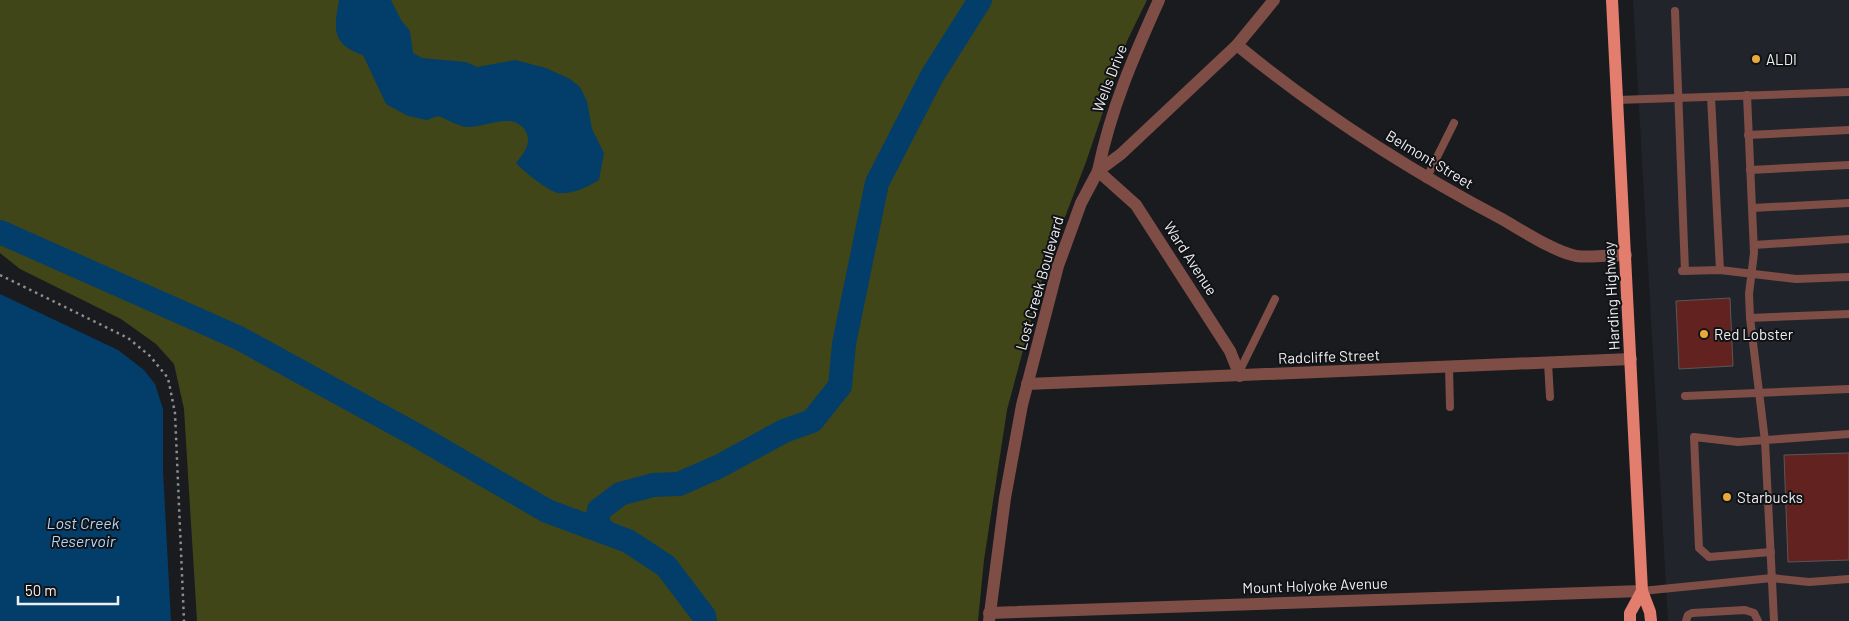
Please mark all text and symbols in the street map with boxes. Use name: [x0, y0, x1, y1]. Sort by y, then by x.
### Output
street label: Wells Drive: [1088, 42, 1130, 114]
place label: ALDI: [1766, 50, 1797, 68]
marker: ALDI: [1750, 53, 1762, 65]
street label: Belmont Street: [1383, 126, 1477, 192]
street label: Lost Creek Boulevard: [1011, 214, 1067, 352]
street label: Ward Avenue: [1160, 218, 1222, 298]
street label: Harding Highway: [1599, 241, 1623, 351]
place label: Red Lobster: [1714, 325, 1794, 343]
marker: Red Lobster: [1698, 328, 1710, 340]
street label: Radcliffe Street: [1278, 345, 1380, 367]
place label: Starbucks: [1737, 488, 1803, 506]
marker: Starbucks: [1721, 491, 1733, 503]
water label: Lost Creek Reservoir: [47, 513, 120, 550]
street label: Mount Holyoke Avenue: [1242, 573, 1388, 597]
scale bar: [18, 574, 118, 606]
text: 50 m: [25, 581, 57, 599]

